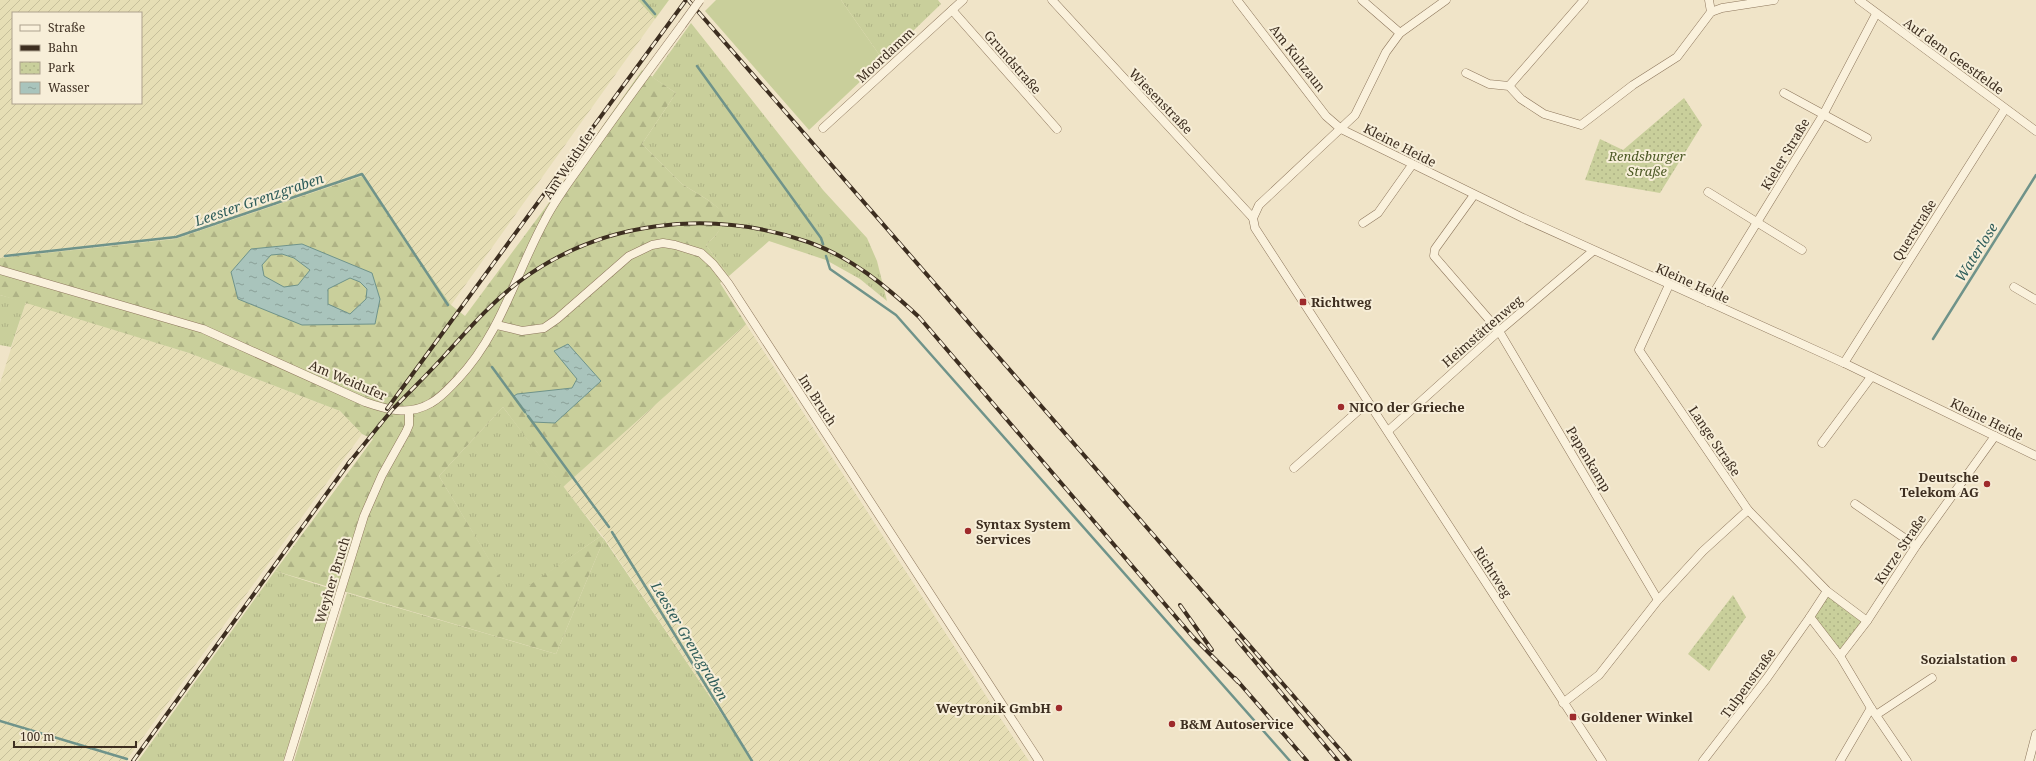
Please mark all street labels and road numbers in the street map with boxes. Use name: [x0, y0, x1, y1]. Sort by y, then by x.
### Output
street label: Auf dem Geestfelde: [1900, 13, 2008, 99]
street label: Am Kuhzaun: [1266, 21, 1330, 96]
street label: Moordamm: [852, 23, 918, 87]
street label: Grundstraße: [980, 26, 1046, 98]
street label: Wiesenstraße: [1125, 64, 1197, 138]
street label: Kieler Straße: [1756, 115, 1814, 193]
street label: Kleine Heide: [1361, 119, 1439, 171]
street label: Am Weidufer: [538, 124, 600, 202]
street label: Querstraße: [1888, 196, 1940, 264]
street label: Kleine Heide: [1653, 259, 1733, 307]
street label: Heimstättenweg: [1438, 291, 1526, 371]
street label: Am Weidufer: [306, 356, 390, 404]
street label: Im Bruch: [795, 371, 841, 429]
street label: Kleine Heide: [1947, 394, 2027, 444]
street label: Lange Straße: [1685, 402, 1745, 480]
street label: Papenkamp: [1562, 423, 1616, 495]
street label: Kurze Straße: [1870, 511, 1930, 587]
street label: Weyher Bruch: [310, 535, 354, 625]
street label: Richtweg: [1470, 543, 1516, 601]
street label: Tulpenstraße: [1716, 644, 1780, 722]

